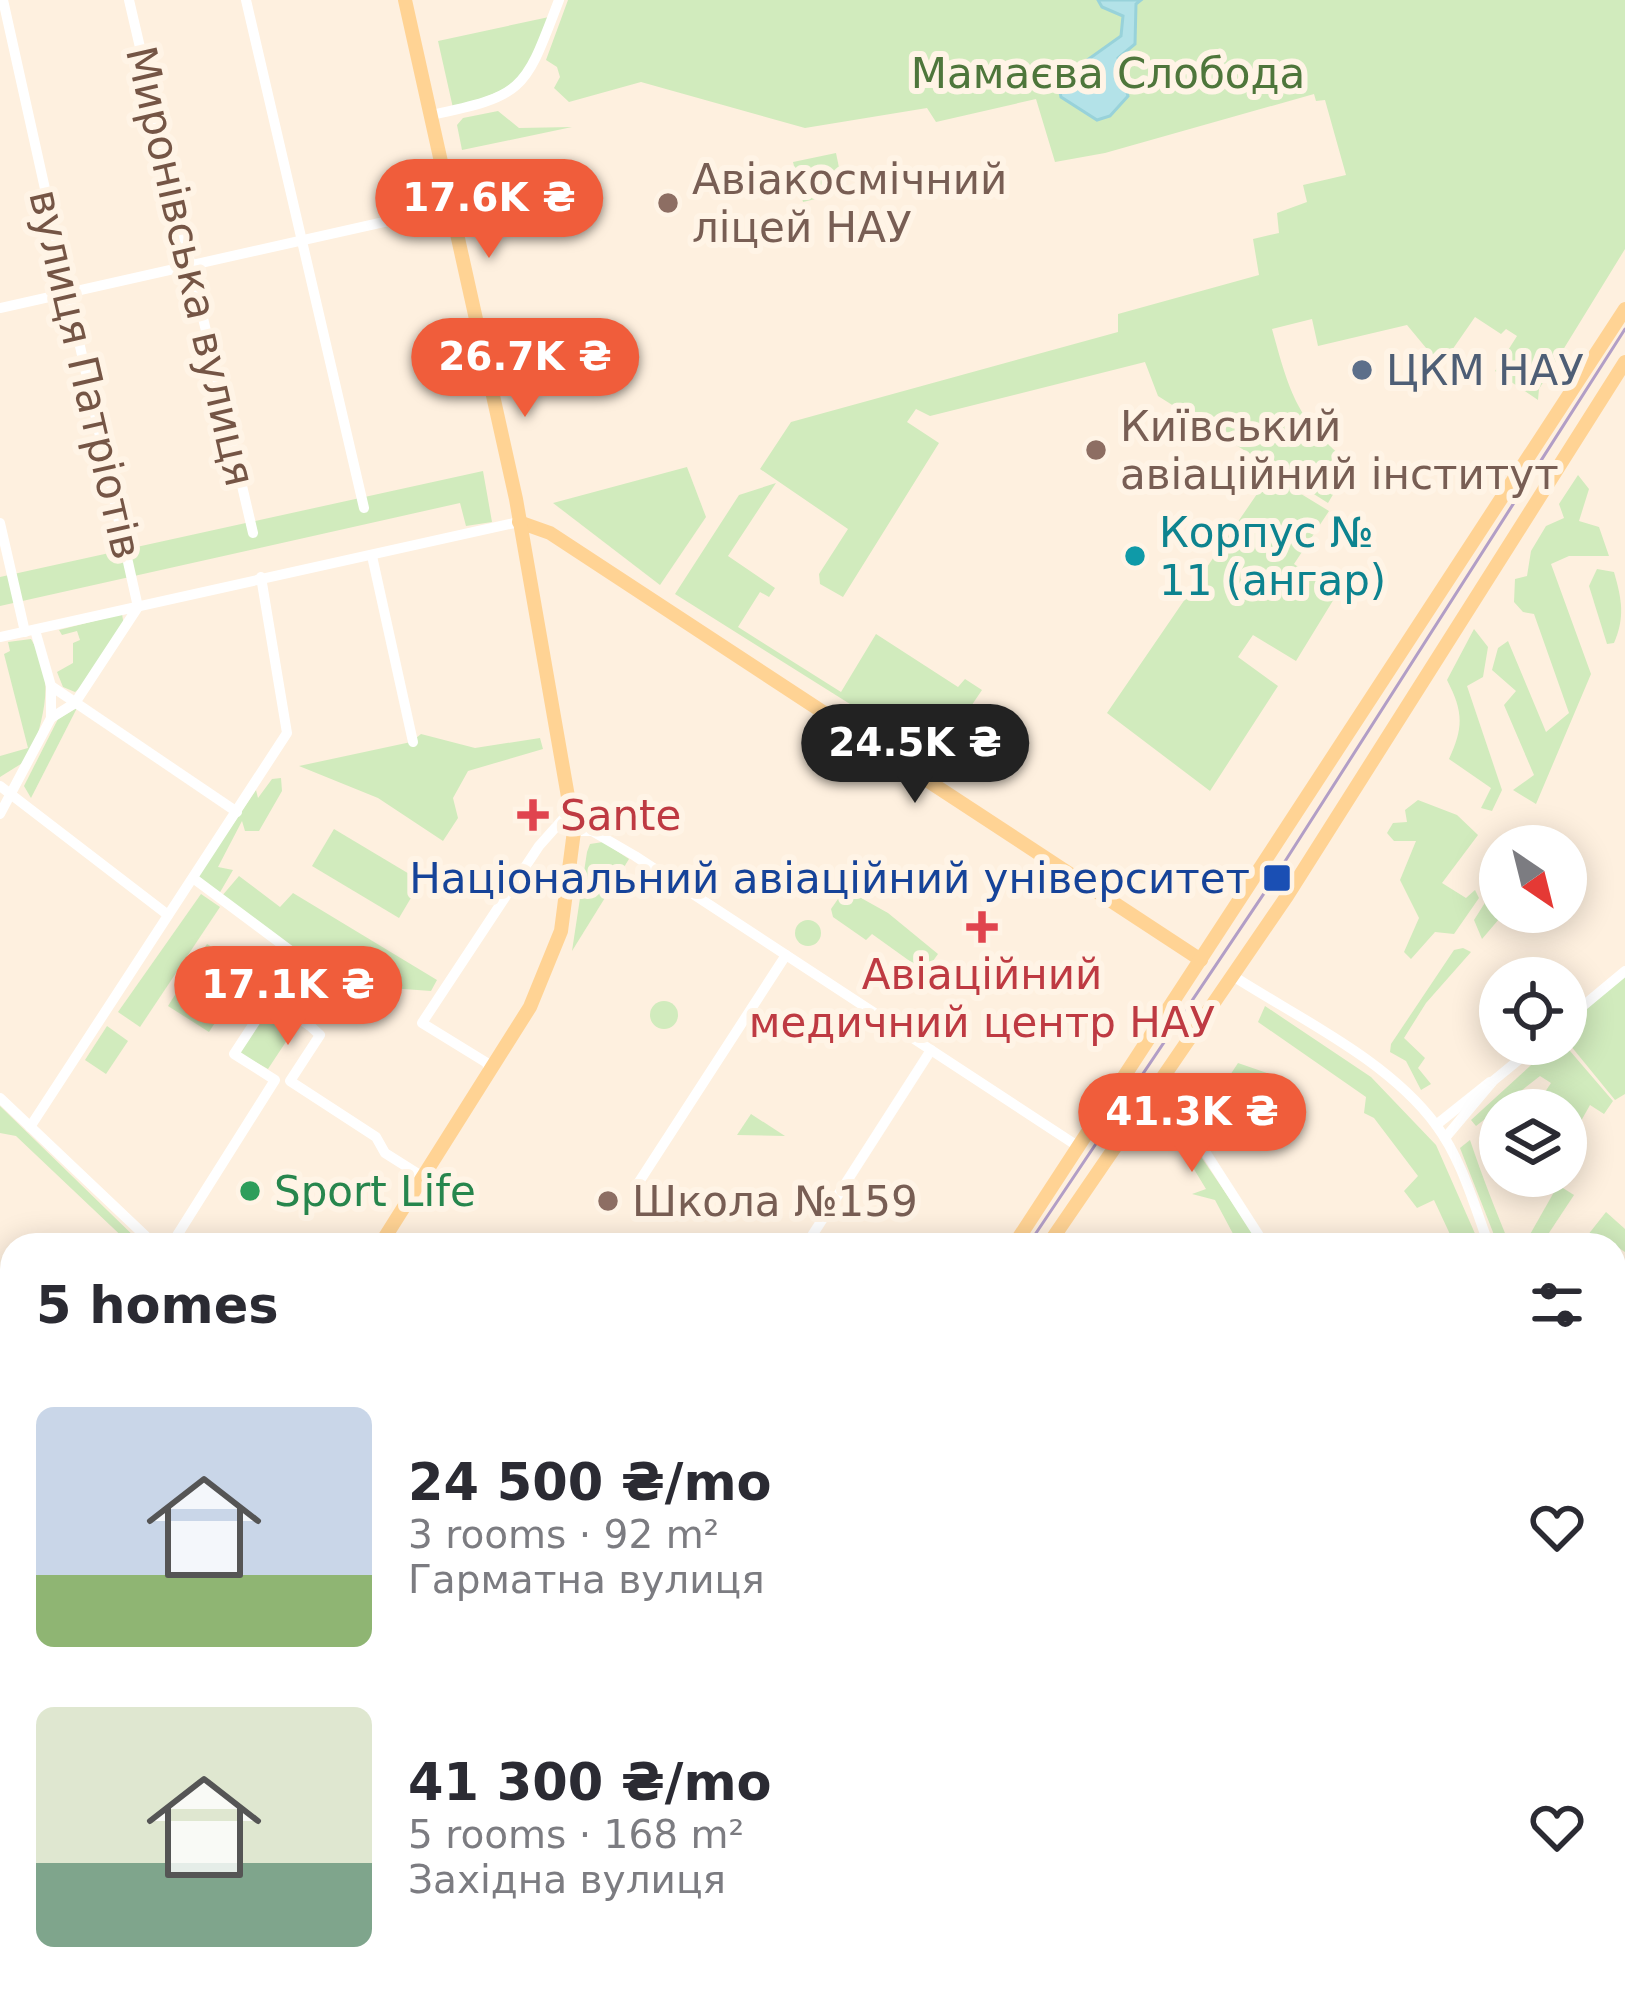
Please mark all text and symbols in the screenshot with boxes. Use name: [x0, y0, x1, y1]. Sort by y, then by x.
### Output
street label: Миронівська вулиця: [116, 42, 265, 491]
park label: Мамаєва Слобода: [911, 49, 1305, 98]
place label: Авіакосмічний ліцей НАУ: [692, 155, 1007, 252]
pin: 17.6K ₴: [378, 159, 600, 261]
text: 17.6K ₴: [402, 175, 576, 220]
street label: вулиця Патріотів: [19, 185, 152, 564]
marker: Авіакосмічний ліцей НАУ: [655, 190, 681, 216]
pin: 26.7K ₴: [414, 318, 636, 420]
text: 26.7K ₴: [438, 334, 612, 379]
place label: ЦКМ НАУ: [1386, 346, 1584, 395]
marker: ЦКМ НАУ: [1349, 357, 1375, 383]
place label: Київський авіаційний інститут: [1120, 402, 1559, 499]
marker: Київський авіаційний інститут: [1083, 437, 1109, 463]
place label: Корпус № 11 (ангар): [1159, 508, 1386, 605]
marker: Корпус № 11 (ангар): [1122, 543, 1148, 569]
pin: 24.5K ₴: [804, 704, 1026, 806]
text: 24.5K ₴: [828, 720, 1002, 765]
place label: Sante: [560, 791, 681, 840]
marker: Sante: [517, 799, 549, 831]
north arrow: [1479, 825, 1587, 933]
map controls: [1479, 825, 1587, 1197]
place label: Національний авіаційний університет: [409, 854, 1250, 903]
marker: Національний авіаційний університет: [1261, 862, 1293, 894]
marker: Авіаційний медичний центр НАУ: [966, 911, 998, 943]
pin: 17.1K ₴: [177, 946, 399, 1048]
place label: Авіаційний медичний центр НАУ: [749, 950, 1215, 1047]
button: locate: [1479, 957, 1587, 1065]
text: 17.1K ₴: [201, 962, 375, 1007]
pin: 41.3K ₴: [1081, 1073, 1303, 1175]
text: 41.3K ₴: [1105, 1089, 1279, 1134]
button: layers: [1479, 1089, 1587, 1197]
place label: Sport Life: [274, 1167, 476, 1216]
place label: Школа №159: [632, 1177, 918, 1226]
marker: Sport Life: [237, 1178, 263, 1204]
marker: Школа №159: [595, 1188, 621, 1214]
icon: filters: [1524, 1272, 1590, 1338]
text: 5 homes: [36, 1276, 279, 1335]
text: 24 500 ₴/mo: [408, 1453, 772, 1512]
icon: home: [132, 1455, 276, 1599]
icon: heart: [1524, 1494, 1590, 1560]
text: 3 rooms · 92 m²: [408, 1512, 719, 1557]
text: Гарматна вулиця: [408, 1557, 765, 1602]
text: 41 300 ₴/mo: [408, 1753, 772, 1812]
icon: home: [132, 1755, 276, 1899]
icon: heart: [1524, 1794, 1590, 1860]
text: 5 rooms · 168 m²: [408, 1812, 744, 1857]
text: Західна вулиця: [408, 1857, 726, 1902]

